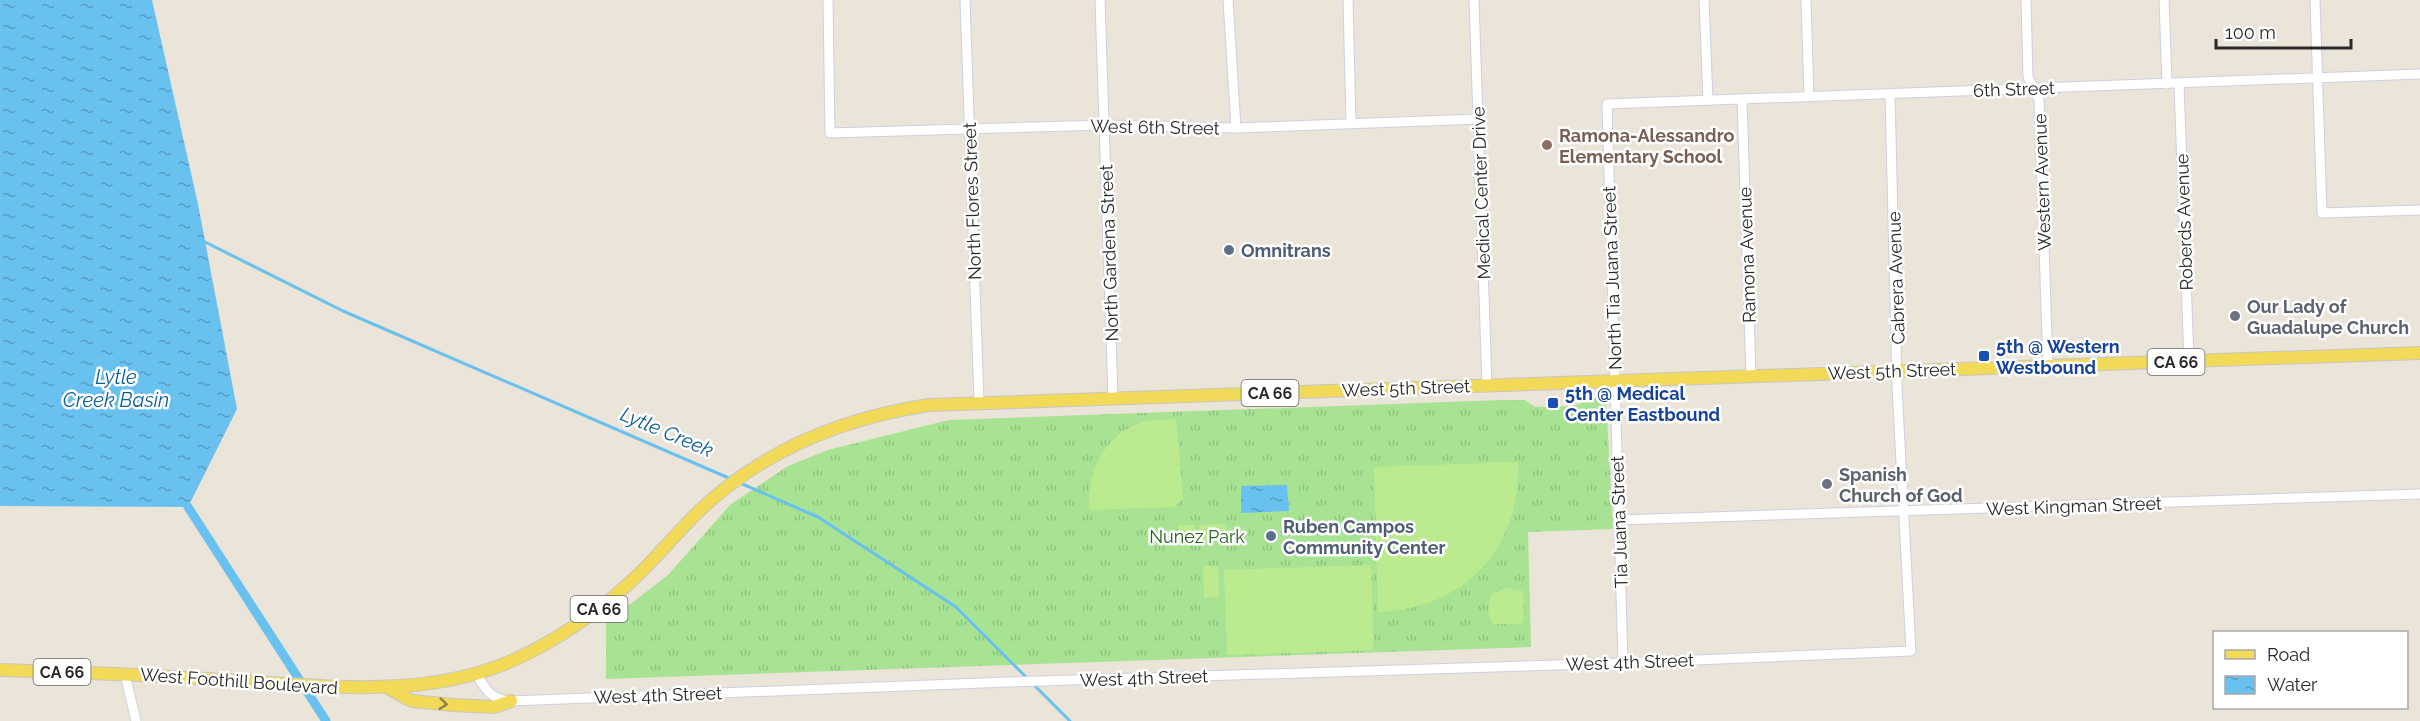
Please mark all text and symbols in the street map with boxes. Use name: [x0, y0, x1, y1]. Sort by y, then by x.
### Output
scale bar: [2216, 12, 2351, 50]
text: 100 m: [2225, 22, 2276, 43]
street label: 6th Street: [1973, 77, 2055, 101]
street label: Medical Center Drive: [1467, 106, 1495, 280]
street label: Western Avenue: [2029, 113, 2055, 251]
street label: West 6th Street: [1090, 115, 1220, 139]
street label: North Flores Street: [959, 122, 985, 280]
place label: Ramona-Alessandro Elementary School: [1559, 125, 1735, 167]
marker: Ramona-Alessandro Elementary School: [1540, 138, 1554, 152]
street label: Roberds Avenue: [2171, 153, 2197, 291]
street label: North Gardena Street: [1095, 164, 1123, 342]
street label: North Tia Juana Street: [1598, 186, 1626, 370]
street label: Ramona Avenue: [1734, 186, 1760, 323]
street label: Cabrera Avenue: [1883, 211, 1909, 345]
place label: Omnitrans: [1241, 240, 1331, 261]
marker: Omnitrans: [1222, 243, 1236, 257]
place label: Our Lady of Guadalupe Church: [2247, 296, 2409, 338]
marker: Our Lady of Guadalupe Church: [2228, 309, 2242, 323]
place label: 5th @ Western Westbound: [1996, 336, 2120, 378]
marker: 5th @ Western Westbound: [1977, 349, 1991, 363]
road number: CA 66: [2148, 349, 2204, 375]
street label: West 5th Street: [1828, 358, 1956, 384]
water label: Lytle Creek Basin: [63, 365, 169, 412]
street label: West 5th Street: [1342, 375, 1470, 401]
road number: CA 66: [1242, 380, 1298, 406]
place label: 5th @ Medical Center Eastbound: [1565, 383, 1720, 425]
marker: 5th @ Medical Center Eastbound: [1546, 396, 1560, 410]
water label: Lytle Creek: [617, 402, 717, 462]
street label: Tia Juana Street: [1606, 455, 1632, 589]
place label: Spanish Church of God: [1839, 464, 1963, 506]
marker: Spanish Church of God: [1820, 477, 1834, 491]
street label: West Kingman Street: [1986, 492, 2162, 520]
place label: Ruben Campos Community Center: [1283, 516, 1445, 558]
park label: Nunez Park: [1149, 526, 1245, 547]
marker: Ruben Campos Community Center: [1264, 529, 1278, 543]
road number: CA 66: [570, 596, 628, 622]
legend: [2213, 631, 2408, 709]
text: Road: [2267, 644, 2310, 665]
street label: West 4th Street: [1565, 649, 1695, 675]
road number: CA 66: [34, 659, 90, 685]
street label: West Foothill Boulevard: [139, 664, 339, 698]
street label: West 4th Street: [1079, 665, 1209, 691]
text: Water: [2267, 674, 2318, 695]
street label: West 4th Street: [593, 682, 723, 708]
one-way arrow: [439, 697, 448, 710]

